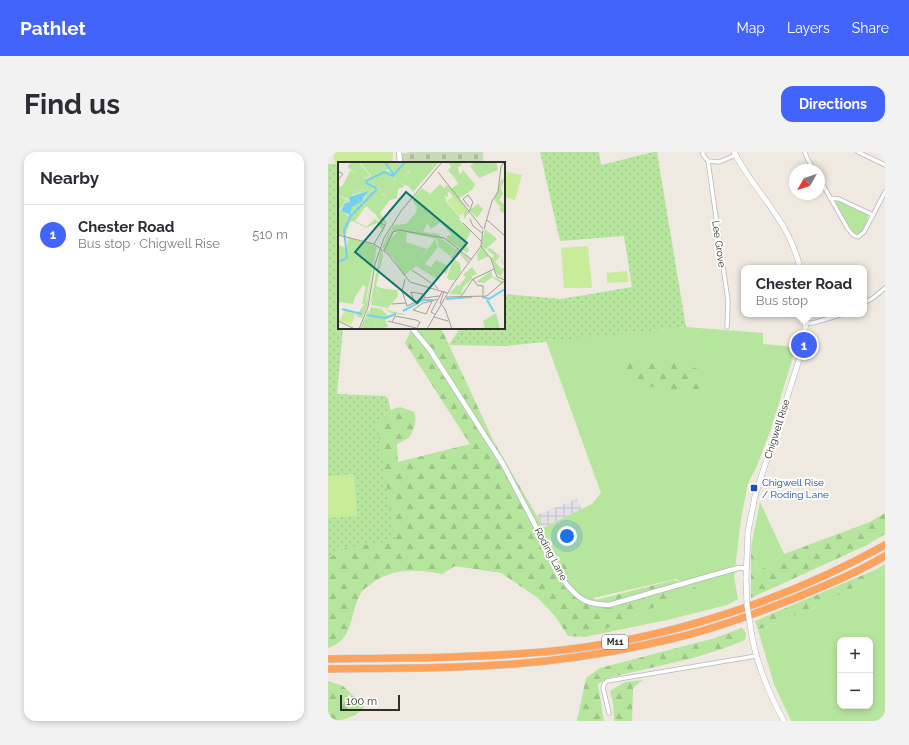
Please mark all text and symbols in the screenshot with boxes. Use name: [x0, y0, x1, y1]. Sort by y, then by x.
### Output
text: Pathlet: [20, 17, 86, 39]
text: Map: [737, 20, 765, 36]
text: Layers: [787, 20, 830, 36]
text: Share: [852, 20, 889, 36]
button: Directions: [781, 86, 885, 122]
text: Find us: [24, 88, 120, 121]
inset map: [338, 162, 505, 329]
north arrow: [789, 164, 825, 200]
text: Nearby: [40, 168, 99, 188]
text: Chester Road: [78, 218, 175, 236]
street label: Lee Grove: [710, 220, 728, 268]
text: 1: [50, 227, 56, 242]
text: 510 m: [252, 227, 288, 242]
text: Bus stop · Chigwell Rise: [78, 236, 220, 251]
popup: [741, 265, 867, 317]
text: Chester Road: [756, 275, 852, 293]
text: Bus stop: [756, 293, 808, 308]
pin: 1: [791, 330, 817, 360]
street label: Chigwell Rise: [762, 398, 792, 460]
place label: Chigwell Rise / Roding Lane: [762, 477, 829, 500]
marker: Chigwell Rise / Roding Lane: [749, 483, 759, 493]
street label: Roding Lane: [532, 526, 570, 582]
your location: [557, 526, 577, 546]
road number: M11: [602, 635, 628, 649]
map controls: [837, 637, 873, 709]
button: +: [837, 637, 873, 673]
button: −: [837, 673, 873, 709]
scale bar: [340, 693, 400, 712]
text: 100 m: [346, 695, 377, 708]

